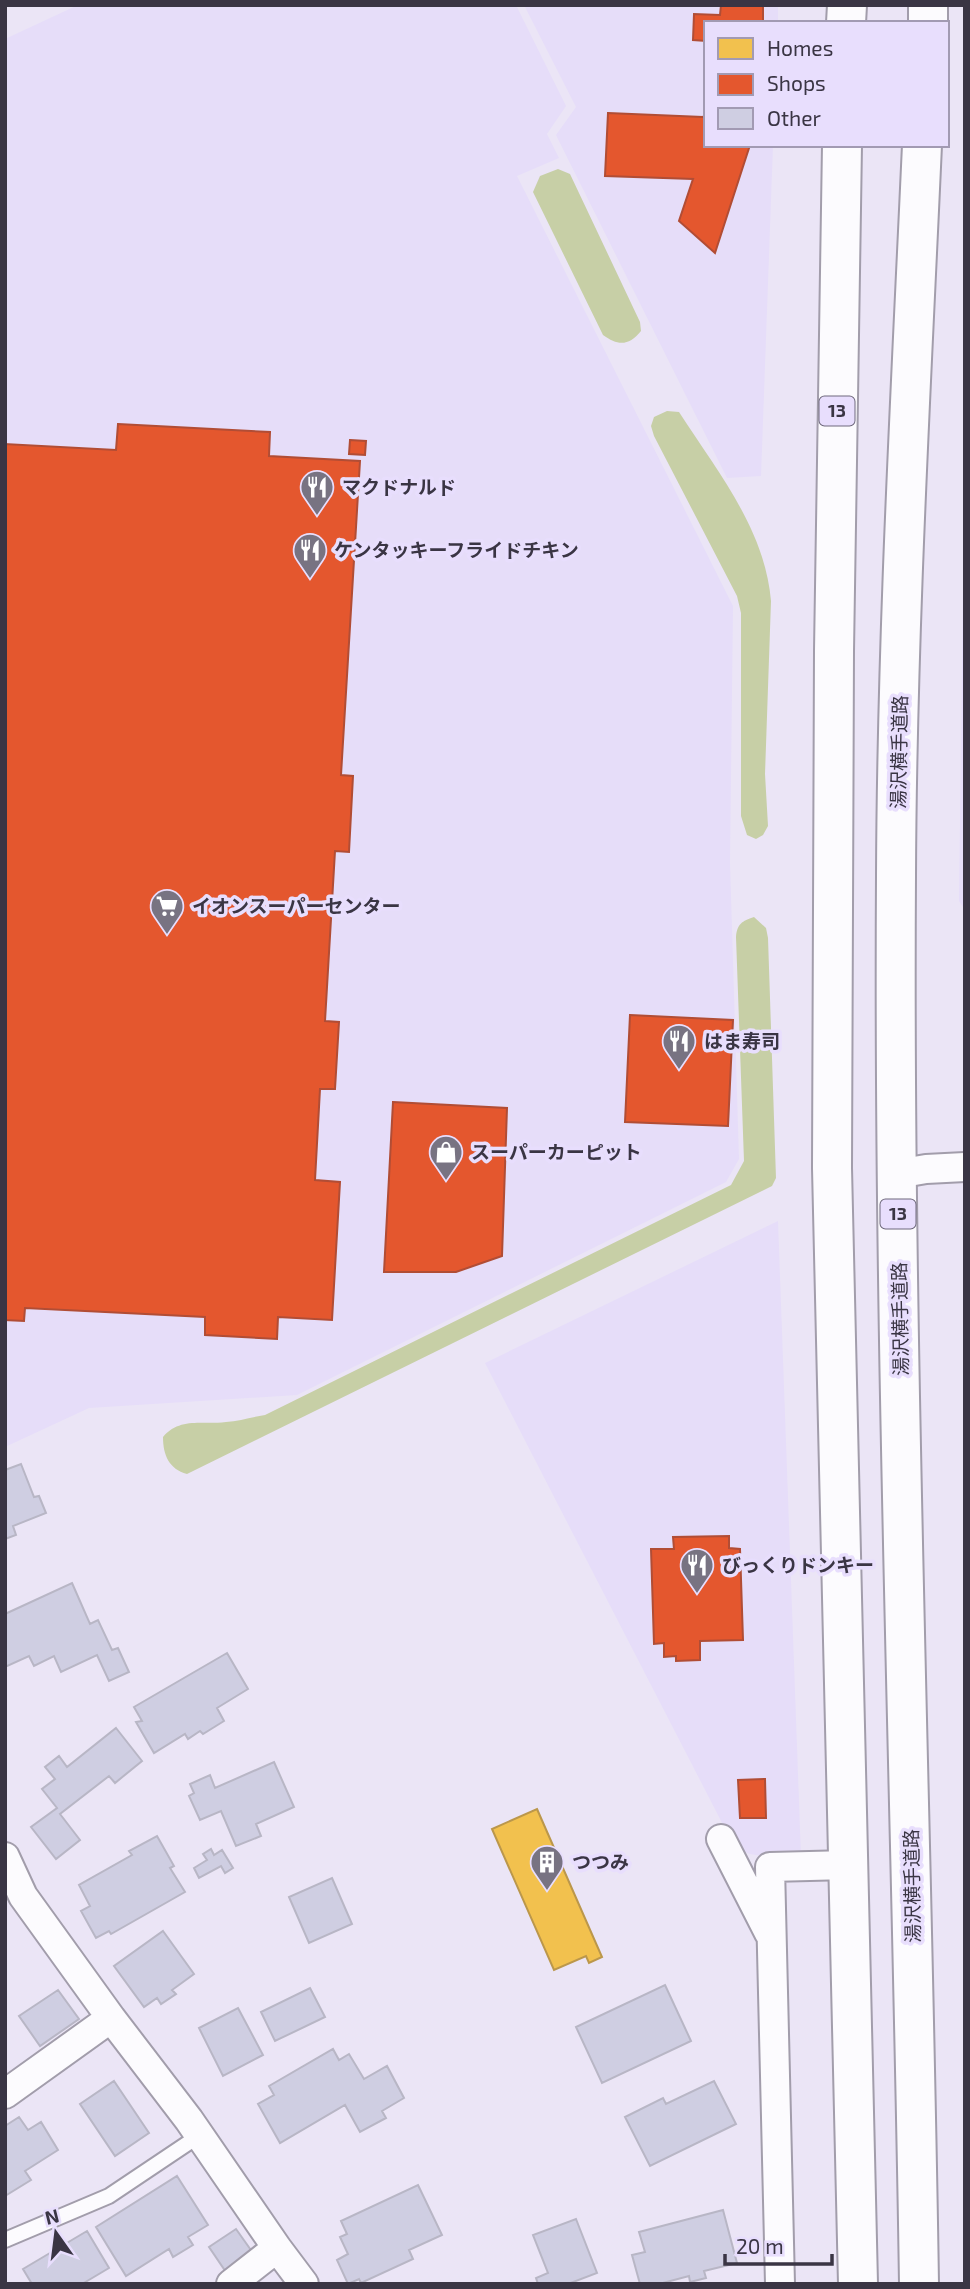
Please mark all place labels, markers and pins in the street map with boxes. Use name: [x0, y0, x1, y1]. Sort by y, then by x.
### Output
restaurant icon: マクドナルド: [298, 468, 336, 517]
place label: マクドナルド: [342, 475, 456, 498]
restaurant icon: ケンタッキーフライドチキン: [291, 531, 329, 580]
place label: ケンタッキーフライドチキン: [334, 538, 579, 561]
supermarket icon: イオンスーパーセンター: [148, 887, 186, 936]
place label: イオンスーパーセンター: [192, 894, 400, 917]
restaurant icon: はま寿司: [660, 1022, 698, 1071]
place label: はま寿司: [704, 1029, 780, 1052]
shop icon: スーパーカーピット: [427, 1133, 465, 1182]
place label: スーパーカーピット: [471, 1140, 642, 1163]
restaurant icon: びっくりドンキー: [678, 1546, 716, 1595]
place label: びっくりドンキー: [722, 1553, 874, 1576]
building icon: つつみ: [528, 1843, 566, 1892]
place label: つつみ: [572, 1850, 629, 1873]

